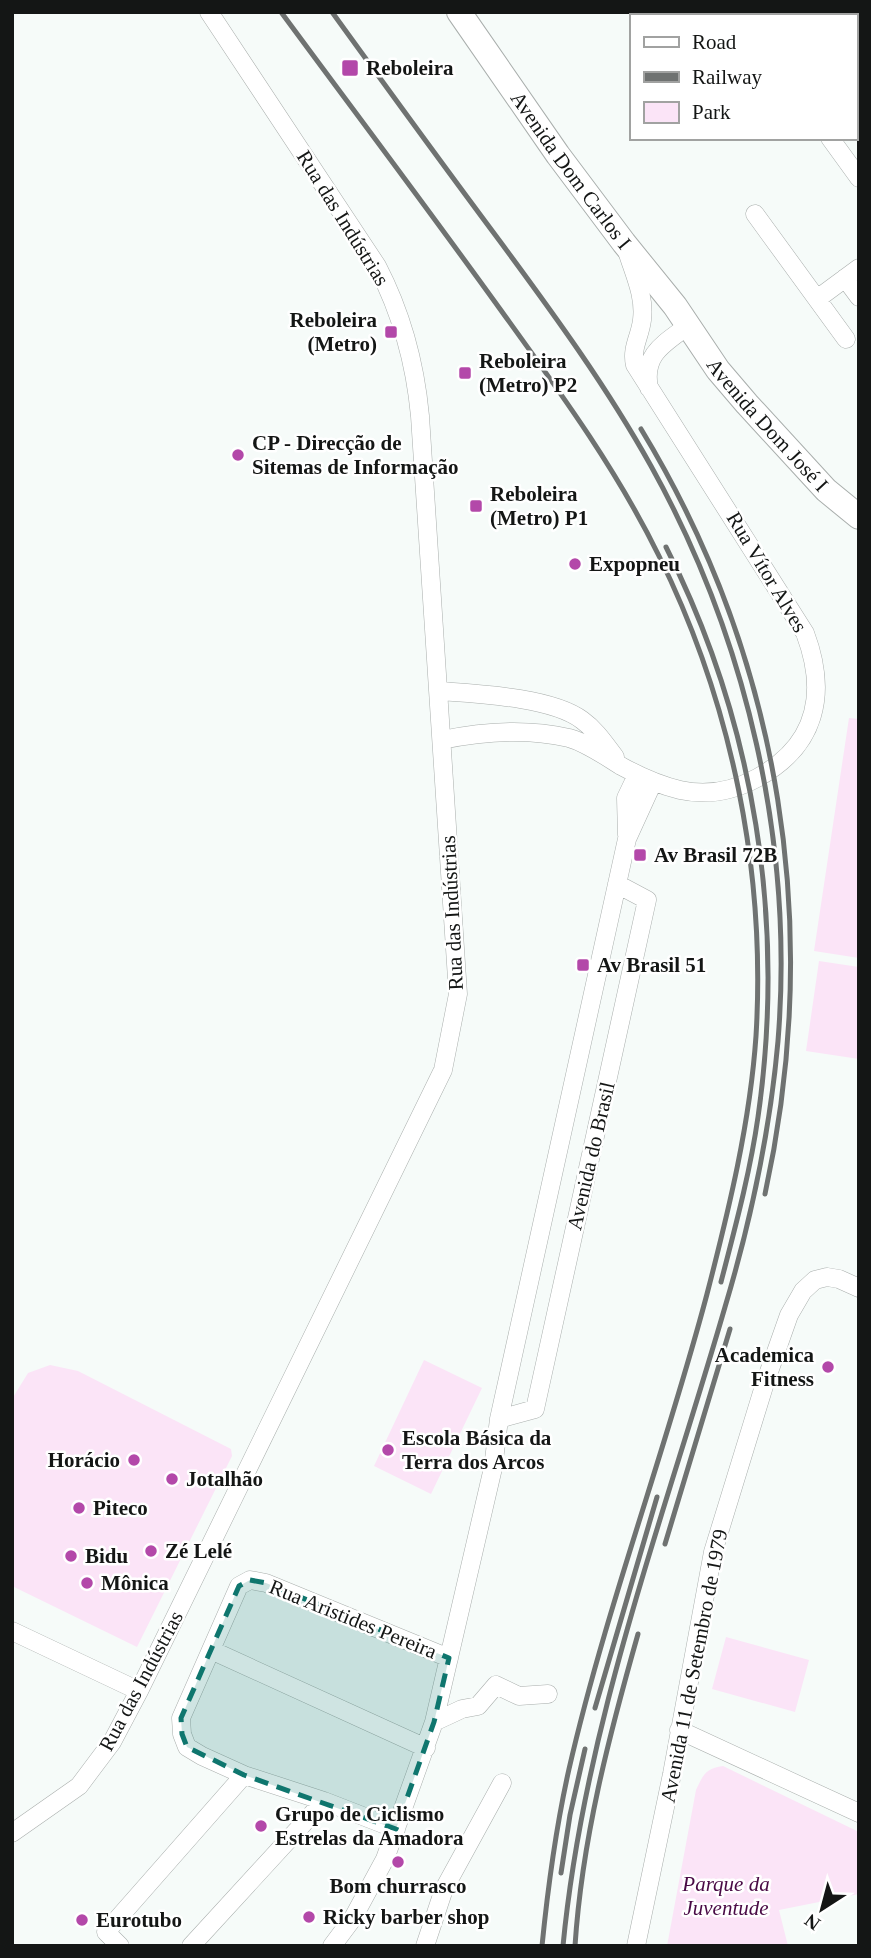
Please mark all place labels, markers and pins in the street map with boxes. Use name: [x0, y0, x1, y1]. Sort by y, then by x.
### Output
place label: Reboleira: [366, 56, 454, 80]
marker: Reboleira: [340, 58, 360, 78]
place label: Reboleira (Metro): [290, 308, 377, 356]
marker: Reboleira (Metro): [383, 324, 399, 340]
place label: Reboleira (Metro) P2: [479, 349, 577, 397]
marker: Reboleira (Metro) P2: [457, 365, 473, 381]
place label: CP - Direcção de Sitemas de Informação: [252, 431, 458, 479]
marker: CP - Direcção de Sitemas de Informação: [230, 447, 246, 463]
place label: Reboleira (Metro) P1: [490, 482, 588, 530]
marker: Reboleira (Metro) P1: [468, 498, 484, 514]
place label: Expopneu: [589, 552, 680, 576]
marker: Expopneu: [567, 556, 583, 572]
place label: Av Brasil 72B: [654, 843, 777, 867]
marker: Av Brasil 72B: [632, 847, 648, 863]
place label: Av Brasil 51: [597, 953, 706, 977]
marker: Av Brasil 51: [575, 957, 591, 973]
place label: Academica Fitness: [715, 1343, 814, 1391]
marker: Academica Fitness: [820, 1359, 836, 1375]
place label: Escola Básica da Terra dos Arcos: [402, 1426, 552, 1474]
marker: Escola Básica da Terra dos Arcos: [380, 1442, 396, 1458]
place label: Horácio: [48, 1448, 120, 1472]
marker: Horácio: [126, 1452, 142, 1468]
place label: Jotalhão: [186, 1467, 263, 1491]
marker: Jotalhão: [164, 1471, 180, 1487]
place label: Piteco: [93, 1496, 148, 1520]
marker: Piteco: [71, 1500, 87, 1516]
place label: Zé Lelé: [165, 1539, 232, 1563]
marker: Zé Lelé: [143, 1543, 159, 1559]
place label: Bidu: [85, 1544, 129, 1568]
marker: Bidu: [63, 1548, 79, 1564]
place label: Mônica: [101, 1571, 169, 1595]
marker: Mônica: [79, 1575, 95, 1591]
place label: Grupo de Ciclismo Estrelas da Amadora: [275, 1802, 464, 1850]
marker: Grupo de Ciclismo Estrelas da Amadora: [253, 1818, 269, 1834]
marker: Bom churrasco: [390, 1854, 406, 1870]
place label: Bom churrasco: [329, 1874, 467, 1898]
place label: Ricky barber shop: [323, 1905, 489, 1929]
place label: Eurotubo: [96, 1908, 182, 1932]
marker: Ricky barber shop: [301, 1909, 317, 1925]
marker: Eurotubo: [74, 1912, 90, 1928]

